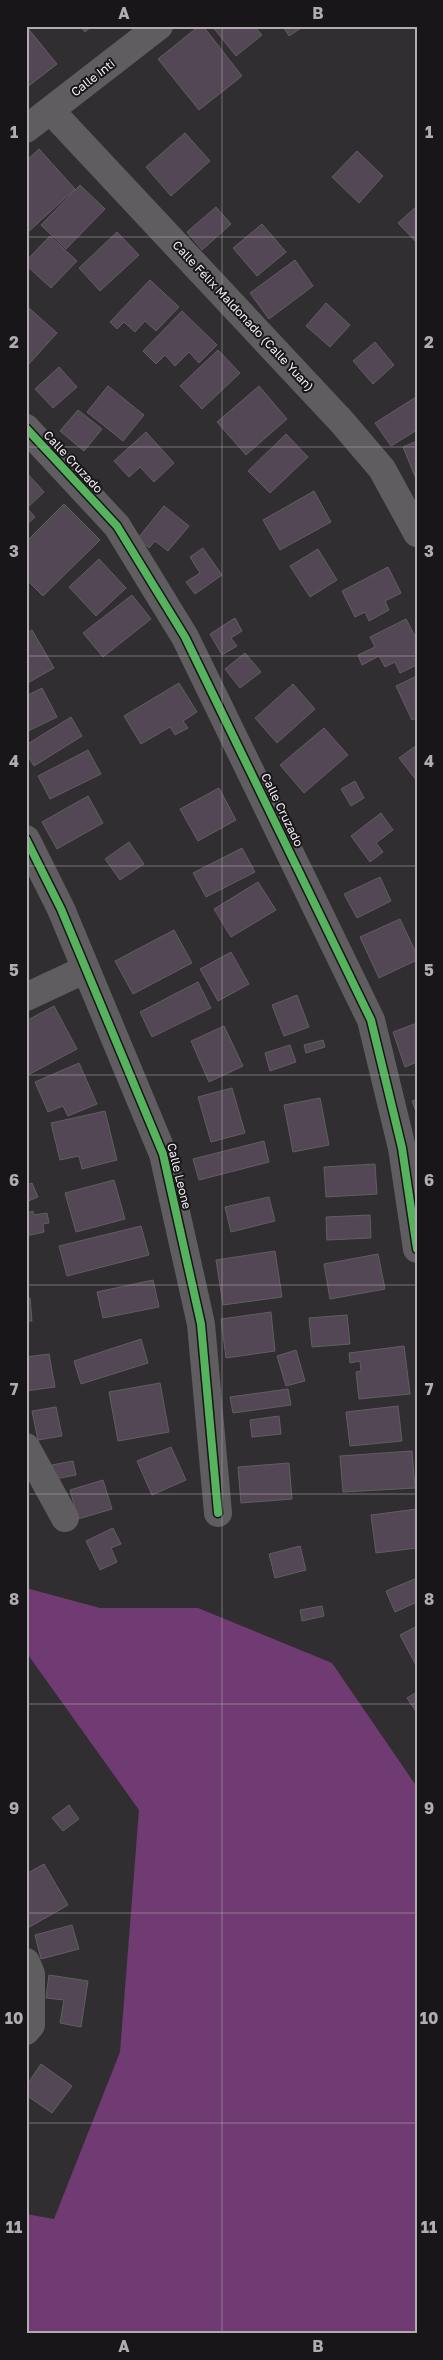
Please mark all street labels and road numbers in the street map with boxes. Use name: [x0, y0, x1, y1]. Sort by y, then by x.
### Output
street label: Calle Inti: [68, 56, 118, 99]
street label: Calle Félix Maldonado (Calle Yuan): [170, 237, 317, 394]
street label: Calle Cruzado: [41, 427, 106, 496]
street label: Calle Cruzado: [258, 771, 307, 849]
street label: Calle Leone: [164, 1141, 195, 1211]

